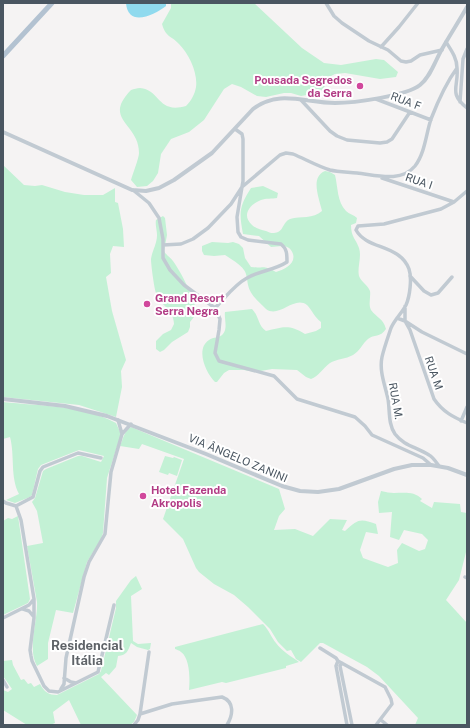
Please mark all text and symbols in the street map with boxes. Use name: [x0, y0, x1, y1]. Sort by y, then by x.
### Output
place label: Pousada Segredos da Serra: [254, 74, 352, 99]
marker: Pousada Segredos da Serra: [355, 81, 365, 91]
street label: RUA F: [389, 90, 423, 112]
street label: RUA I: [404, 171, 434, 191]
place label: Grand Resort Serra Negra: [155, 292, 225, 317]
marker: Grand Resort Serra Negra: [142, 299, 152, 309]
street label: RUA M: [423, 355, 445, 391]
street label: RUA M.: [387, 382, 405, 420]
street label: VIA ÂNGELO ZANINI: [187, 432, 289, 484]
place label: Hotel Fazenda Akropolis: [151, 484, 226, 509]
marker: Hotel Fazenda Akropolis: [138, 491, 148, 501]
district label: Residencial Itália: [51, 638, 123, 668]

